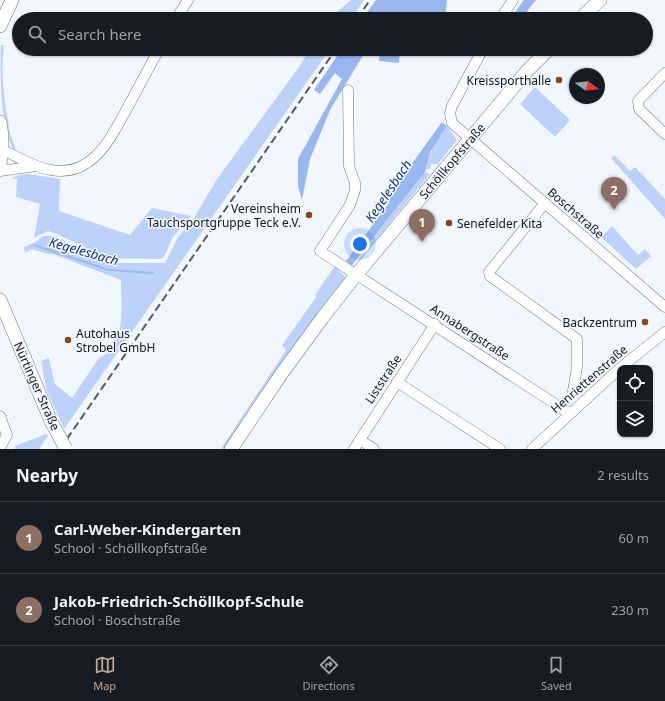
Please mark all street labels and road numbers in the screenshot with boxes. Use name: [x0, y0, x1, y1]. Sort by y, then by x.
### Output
street label: Schöllkopfstraße: [415, 119, 489, 203]
street label: Boschstraße: [544, 184, 608, 242]
street label: Annabergstraße: [427, 300, 513, 364]
street label: Nürtinger Straße: [10, 339, 64, 433]
street label: Henriettenstraße: [547, 341, 631, 417]
street label: Liststraße: [361, 351, 405, 407]

